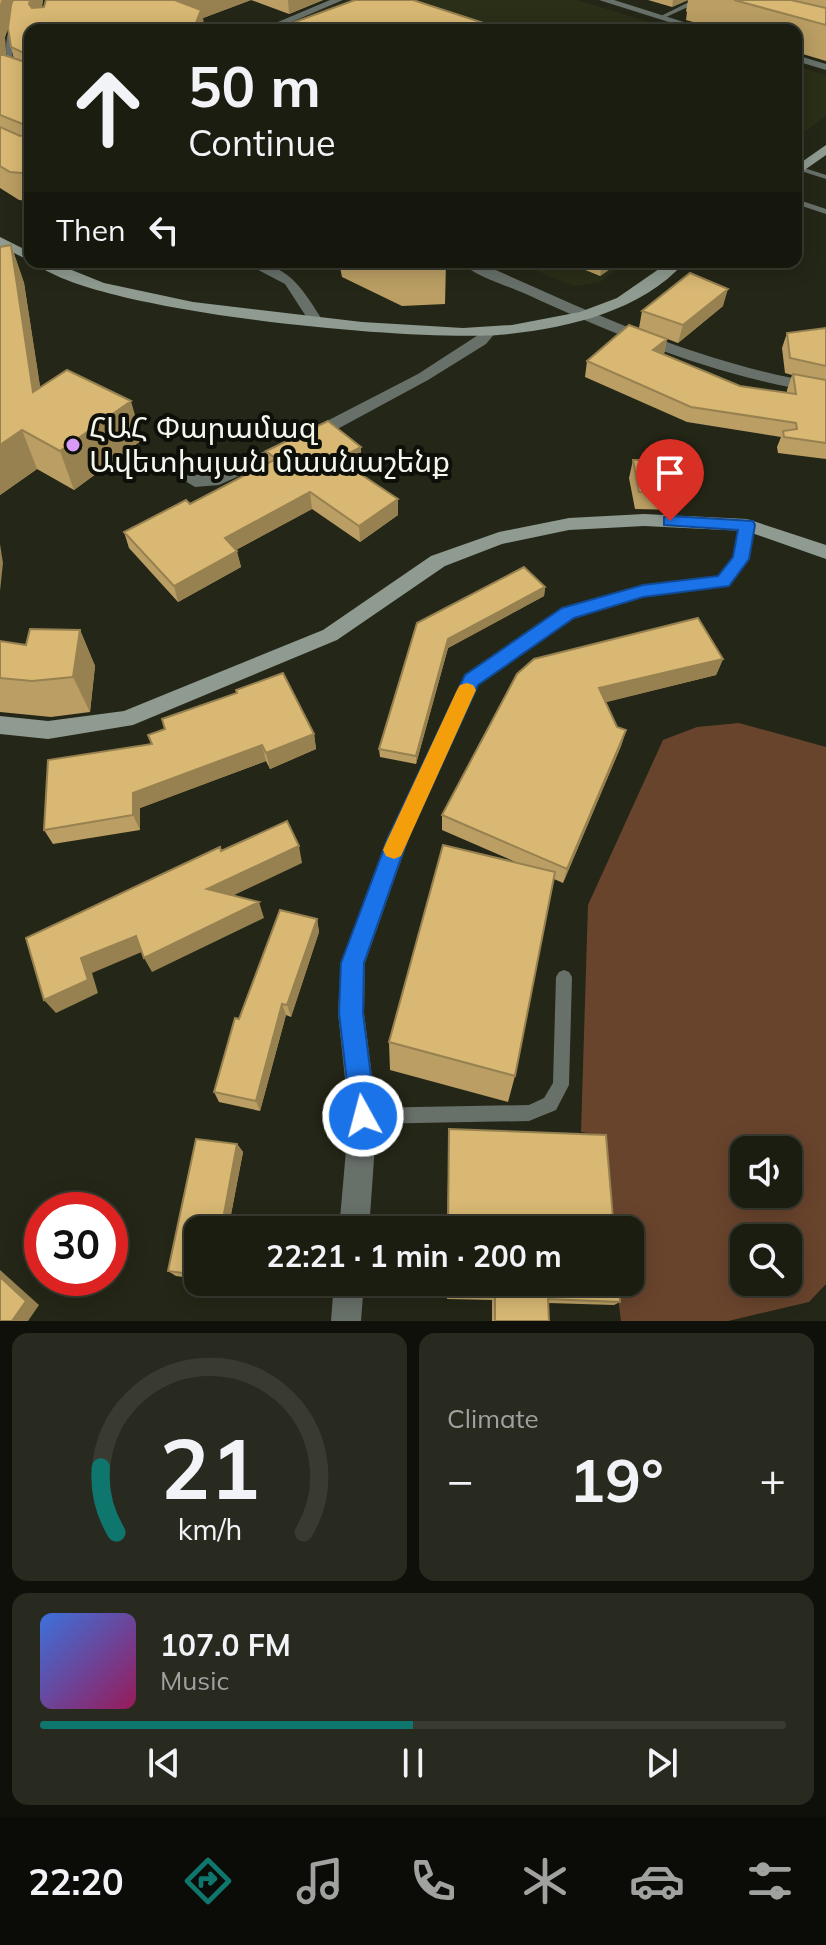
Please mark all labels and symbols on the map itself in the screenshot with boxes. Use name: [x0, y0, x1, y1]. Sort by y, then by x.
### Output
place label: ՀԱՀ Փարամազ Ավետիսյան մասնաշենք: [89, 408, 450, 480]
marker: ՀԱՀ Փարամազ Ավետիսյան մասնաշենք: [64, 436, 82, 454]
pin: [636, 439, 704, 521]
position arrow: [321, 1074, 405, 1158]
speed limit sign: 30: [24, 1192, 128, 1296]

